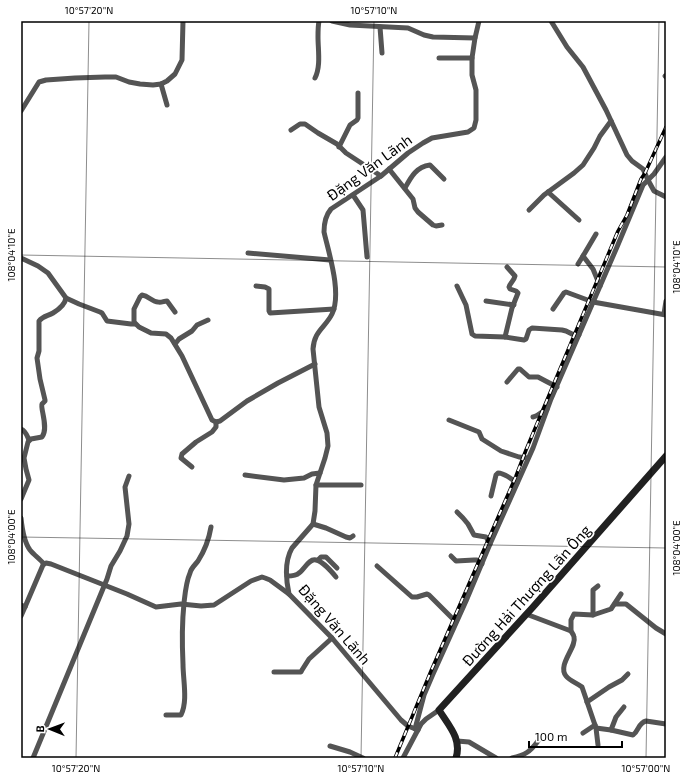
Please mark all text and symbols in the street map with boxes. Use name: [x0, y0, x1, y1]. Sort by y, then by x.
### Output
text: 10°57'20"N: [65, 4, 113, 16]
text: 10°57'10"N: [351, 4, 397, 16]
street label: Đặng Văn Lãnh: [323, 130, 415, 204]
text: 108°04'10"E: [5, 228, 17, 282]
text: 108°04'10"E: [670, 240, 682, 294]
text: 108°04'00"E: [5, 509, 17, 565]
street label: Đường Hải Thượng Lãn Ông: [458, 520, 595, 669]
text: 108°04'00"E: [670, 520, 682, 576]
street label: Đặng Văn Lãnh: [295, 580, 375, 668]
north arrow: [30, 709, 70, 749]
scale bar: [529, 723, 622, 749]
text: B: [33, 725, 46, 732]
text: 100 m: [535, 729, 567, 743]
text: 10°57'20"N: [52, 762, 100, 774]
text: 10°57'10"N: [338, 762, 384, 774]
text: 10°57'00"N: [622, 762, 670, 774]

